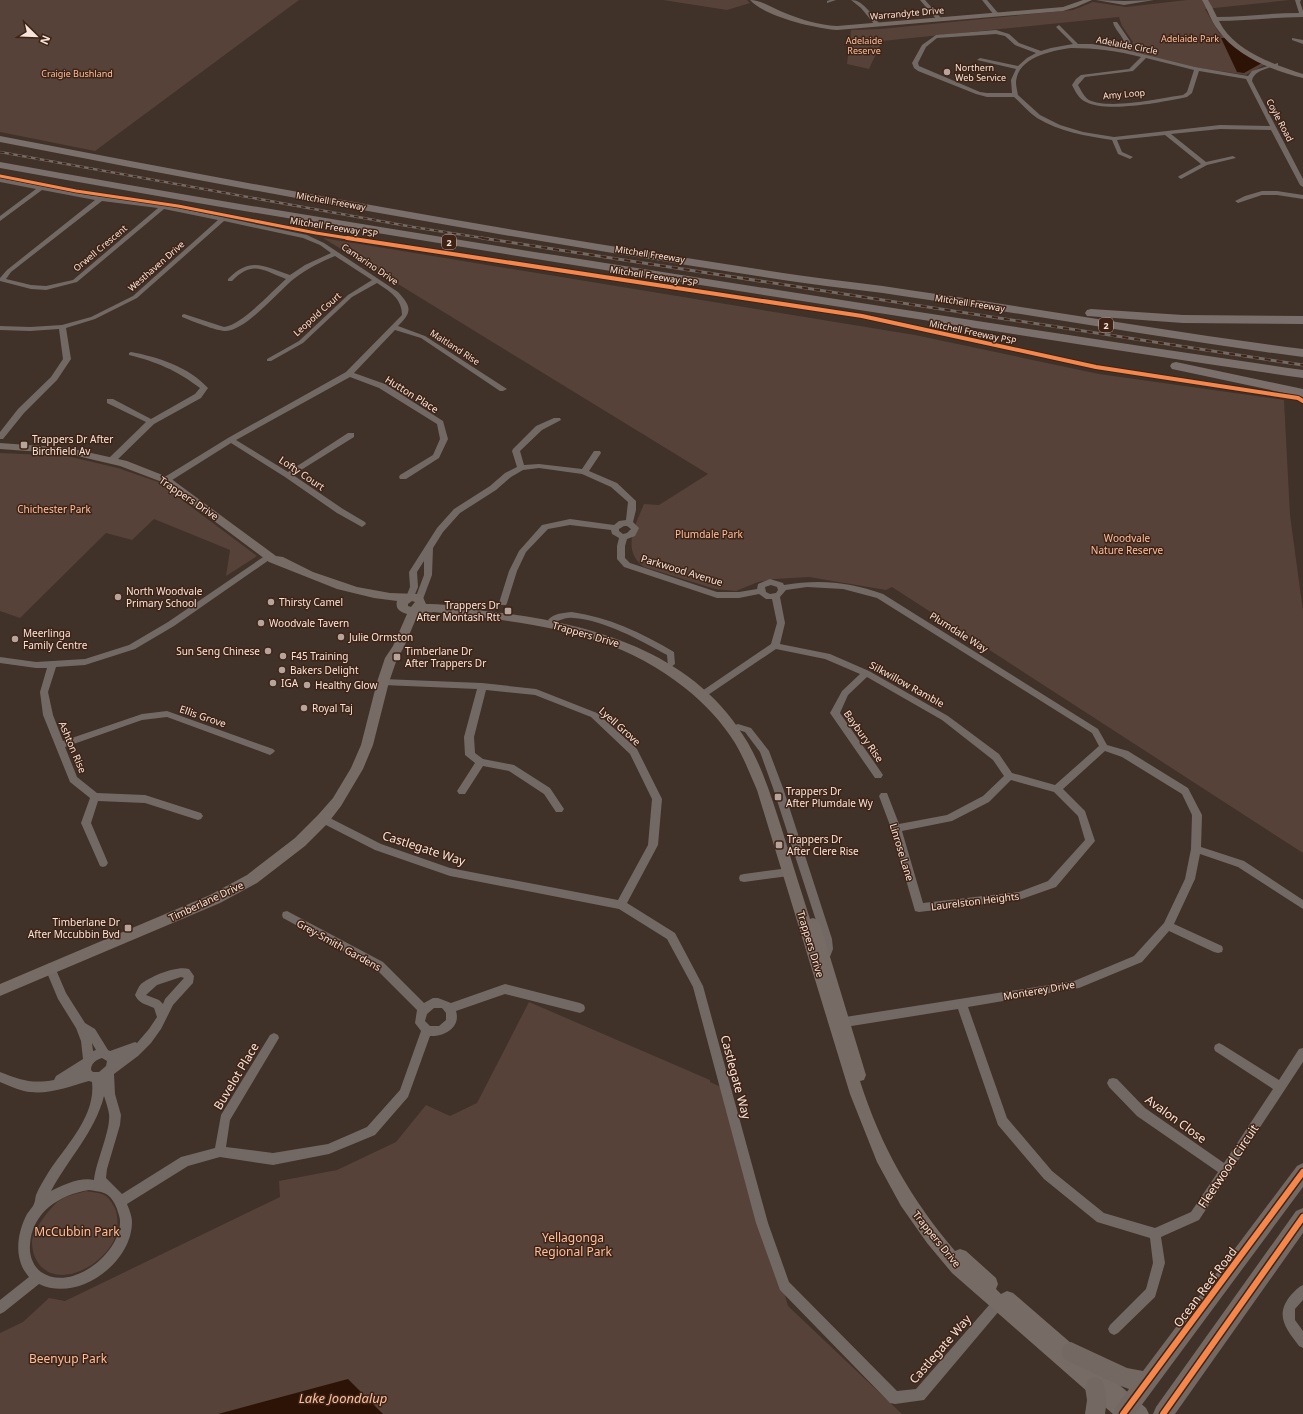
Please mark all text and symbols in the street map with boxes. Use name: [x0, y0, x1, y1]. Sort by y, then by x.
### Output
street label: Warrandyte Drive: [869, 3, 945, 23]
north arrow: [16, 16, 56, 56]
park label: Adelaide Park: [1161, 32, 1219, 45]
text: N: [37, 33, 54, 47]
street label: Adelaide Circle: [1095, 33, 1159, 57]
park label: Adelaide Reserve: [846, 34, 882, 57]
place label: Northern Web Service: [955, 61, 1006, 84]
park label: Craigie Bushland: [41, 67, 113, 80]
marker: Northern Web Service: [942, 67, 952, 77]
street label: Amy Loop: [1102, 86, 1146, 102]
street label: Coyle Road: [1263, 96, 1297, 144]
street label: Mitchell Freeway: [295, 188, 367, 214]
street label: Mitchell Freeway PSP: [289, 214, 379, 240]
street label: Orwell Crescent: [70, 221, 130, 274]
road number: 2: [442, 235, 456, 249]
street label: Westhaven Drive: [125, 238, 187, 294]
street label: Camarino Drive: [339, 240, 401, 288]
street label: Mitchell Freeway: [614, 242, 686, 266]
street label: Mitchell Freeway PSP: [609, 263, 699, 289]
street label: Leopold Court: [290, 289, 344, 339]
street label: Mitchell Freeway: [934, 291, 1006, 315]
street label: Mitchell Freeway PSP: [928, 316, 1018, 348]
road number: 2: [1099, 318, 1113, 332]
street label: Maitland Rise: [428, 326, 482, 368]
street label: Hutton Place: [383, 372, 442, 416]
place label: Trappers Dr After Birchfield Av: [32, 432, 113, 458]
marker: Trappers Dr After Birchfield Av: [19, 440, 29, 450]
street label: Lofty Court: [276, 453, 328, 494]
street label: Trappers Drive: [157, 473, 222, 523]
park label: Chichester Park: [17, 502, 91, 516]
park label: Plumdale Park: [675, 527, 744, 541]
park label: Woodvale Nature Reserve: [1091, 531, 1164, 557]
street label: Parkwood Avenue: [639, 551, 725, 589]
place label: North Woodvale Primary School: [126, 584, 203, 610]
marker: North Woodvale Primary School: [113, 592, 123, 602]
place label: Thirsty Camel: [279, 595, 343, 609]
marker: Thirsty Camel: [266, 597, 276, 607]
place label: Trappers Dr After Montash Rtt: [417, 598, 500, 624]
marker: Trappers Dr After Montash Rtt: [503, 606, 513, 616]
street label: Plumdale Way: [927, 608, 992, 656]
place label: Woodvale Tavern: [269, 616, 349, 630]
marker: Woodvale Tavern: [256, 618, 266, 628]
street label: Trappers Drive: [551, 618, 621, 650]
place label: Meerlinga Family Centre: [23, 626, 88, 652]
place label: Julie Ormston: [348, 630, 413, 644]
marker: Julie Ormston: [336, 632, 346, 642]
marker: Meerlinga Family Centre: [10, 634, 20, 644]
place label: Sun Seng Chinese: [176, 644, 260, 658]
place label: Timberlane Dr After Trappers Dr: [405, 644, 486, 670]
marker: Sun Seng Chinese: [263, 646, 273, 656]
place label: F45 Training: [291, 649, 349, 663]
marker: F45 Training: [278, 651, 288, 661]
marker: Timberlane Dr After Trappers Dr: [392, 652, 402, 662]
street label: Silkwillow Ramble: [867, 658, 947, 711]
place label: Bakers Delight: [290, 663, 359, 677]
marker: Bakers Delight: [277, 665, 287, 675]
place label: IGA: [281, 676, 299, 690]
marker: IGA: [268, 678, 278, 688]
place label: Healthy Glow: [315, 678, 377, 692]
marker: Healthy Glow: [302, 680, 312, 690]
street label: Ellis Grove: [178, 701, 229, 731]
place label: Royal Taj: [312, 701, 353, 715]
marker: Royal Taj: [299, 703, 309, 713]
street label: Lyell Grove: [596, 704, 644, 749]
street label: Baybury Rise: [841, 707, 887, 765]
street label: Ashton Rise: [56, 719, 90, 775]
place label: Trappers Dr After Plumdale Wy: [786, 784, 874, 810]
marker: Trappers Dr After Plumdale Wy: [773, 792, 783, 802]
street label: Linrose Lane: [887, 821, 918, 883]
street label: Castlegate Way: [380, 827, 469, 870]
place label: Trappers Dr After Clere Rise: [787, 832, 859, 858]
marker: Trappers Dr After Clere Rise: [774, 840, 784, 850]
street label: Timberlane Drive: [166, 877, 246, 924]
street label: Laurelston Heights: [930, 889, 1020, 913]
street label: Trappers Drive: [794, 909, 828, 979]
place label: Timberlane Dr After Mccubbin Bvd: [28, 915, 120, 941]
street label: Grey-Smith Gardens: [294, 916, 384, 974]
marker: Timberlane Dr After Mccubbin Bvd: [123, 923, 133, 933]
street label: Monterey Drive: [1002, 977, 1076, 1003]
street label: Castlegate Way: [717, 1033, 756, 1122]
street label: Buvelot Place: [209, 1039, 263, 1113]
street label: Avalon Close: [1142, 1091, 1210, 1147]
street label: Fleetwood Circuit: [1194, 1120, 1263, 1211]
street label: Trappers Drive: [910, 1208, 964, 1270]
park label: McCubbin Park: [34, 1223, 120, 1240]
park label: Yellagonga Regional Park: [534, 1229, 612, 1260]
street label: Ocean Reef Road: [1169, 1243, 1241, 1331]
street label: Castlegate Way: [905, 1310, 975, 1387]
park label: Beenyup Park: [29, 1350, 108, 1367]
water label: Lake Joondalup: [299, 1389, 387, 1407]

